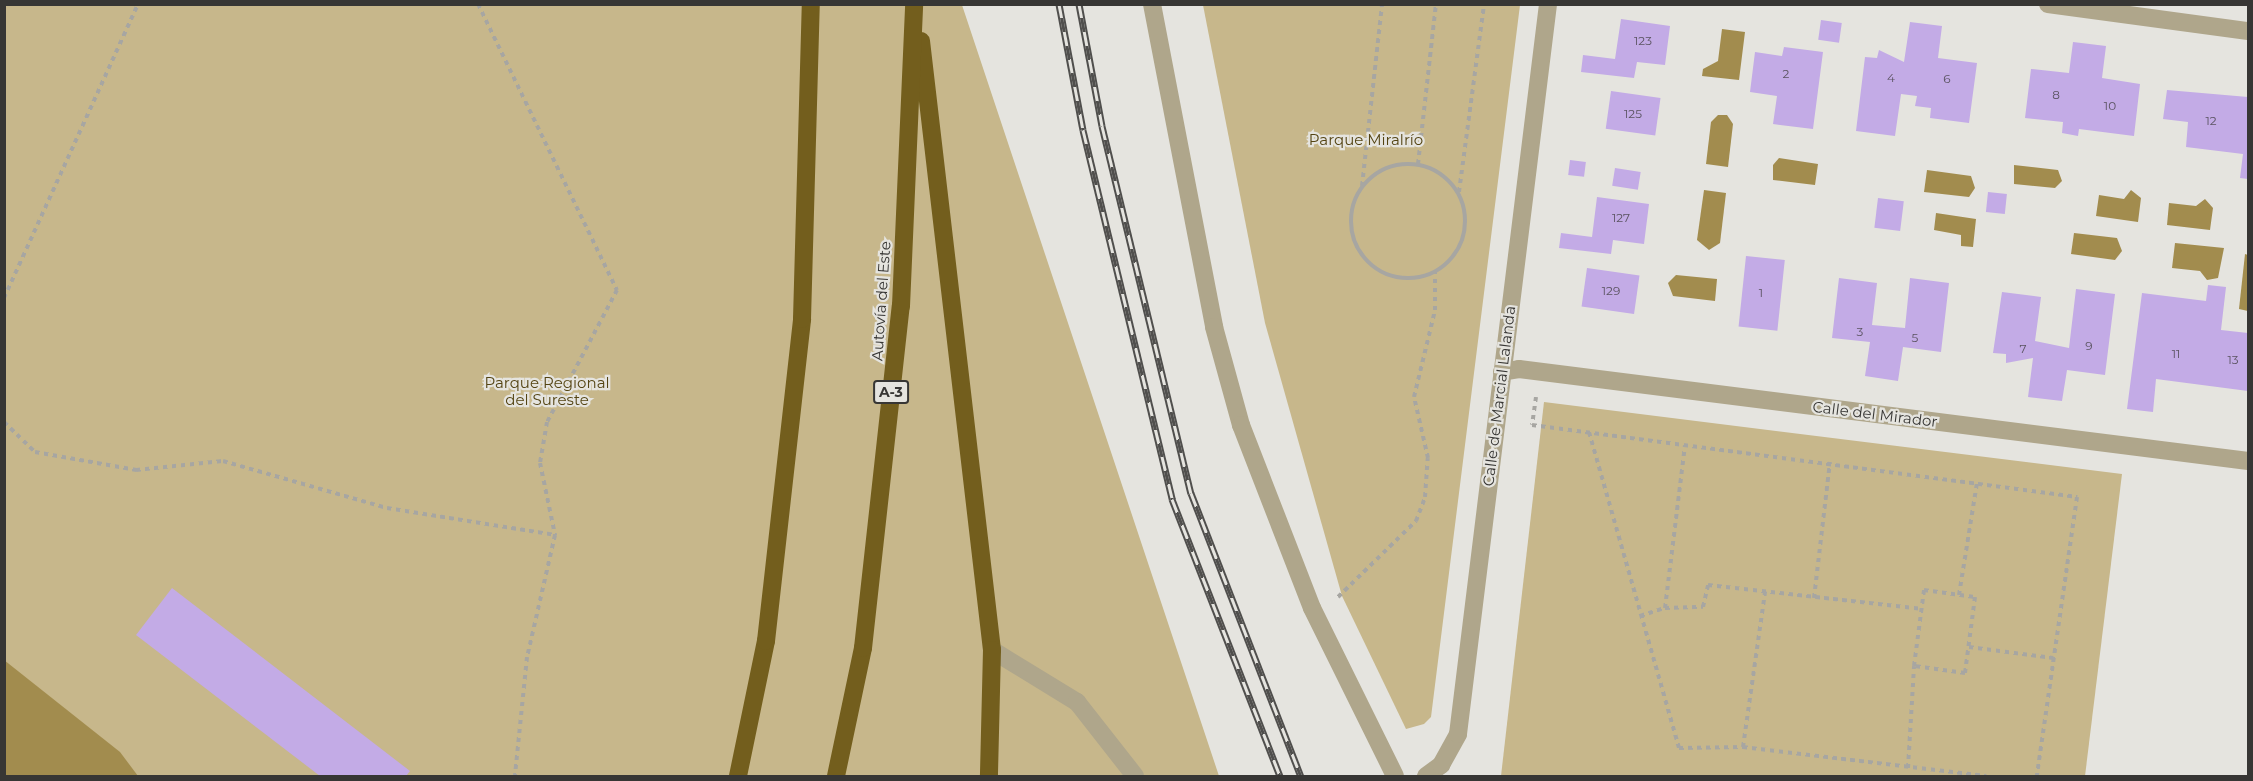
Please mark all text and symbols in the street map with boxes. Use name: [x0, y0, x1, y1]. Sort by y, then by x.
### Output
house number: 123: [1634, 34, 1652, 48]
house number: 2: [1783, 67, 1789, 81]
house number: 4: [1887, 71, 1895, 85]
house number: 6: [1943, 72, 1951, 86]
house number: 8: [2052, 88, 2060, 102]
house number: 10: [2104, 99, 2116, 113]
house number: 125: [1624, 107, 1642, 121]
house number: 12: [2205, 114, 2217, 128]
park label: Parque Miralrío: [1309, 131, 1423, 149]
house number: 127: [1612, 211, 1630, 225]
street label: Autovía del Este: [868, 241, 894, 361]
house number: 129: [1602, 284, 1620, 298]
house number: 1: [1759, 286, 1763, 300]
street label: Calle de Marcial Lalanda: [1479, 305, 1519, 487]
house number: 3: [1857, 325, 1863, 339]
house number: 5: [1912, 331, 1918, 345]
house number: 9: [2085, 339, 2093, 353]
house number: 7: [2019, 342, 2027, 356]
house number: 11: [2172, 347, 2180, 361]
house number: 13: [2227, 353, 2239, 367]
park label: Parque Regional del Sureste: [484, 373, 610, 408]
road number: A-3: [873, 381, 909, 403]
street label: Calle del Mirador: [1811, 397, 1939, 431]

